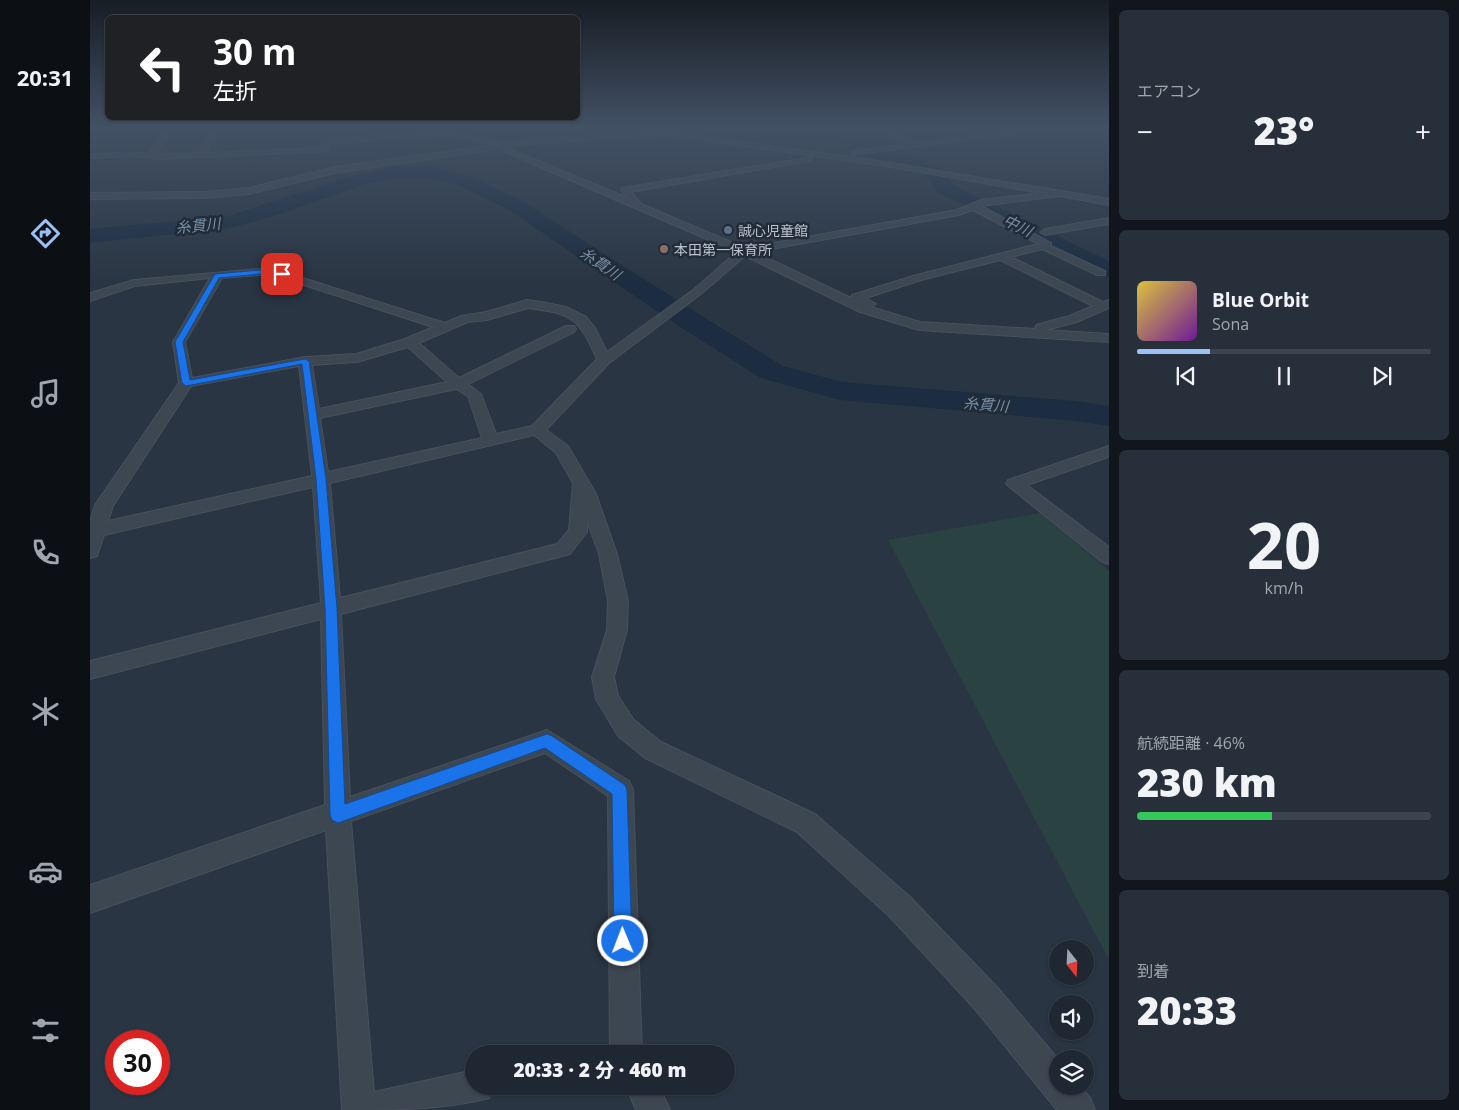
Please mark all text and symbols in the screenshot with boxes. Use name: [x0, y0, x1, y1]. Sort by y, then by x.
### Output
text: 30 m: [213, 28, 296, 75]
icon: left: [130, 35, 195, 100]
text: 20:31: [17, 62, 73, 92]
text: 左折: [213, 75, 257, 105]
text: エアコン: [1137, 80, 1201, 102]
text: 23°: [1254, 104, 1314, 156]
text: −: [1137, 112, 1153, 150]
text: +: [1415, 112, 1431, 150]
water label: 中川: [1000, 209, 1038, 241]
water label: 糸貫川: [175, 212, 223, 237]
icon: directions: [28, 216, 63, 251]
place label: 誠心児童館: [738, 221, 808, 240]
marker: 誠心児童館: [722, 224, 734, 236]
place label: 本田第一保育所: [674, 240, 772, 259]
water label: 糸貫川: [577, 242, 627, 285]
marker: 本田第一保育所: [658, 243, 670, 255]
pin: [261, 253, 303, 295]
icon: arrive: [268, 260, 296, 288]
text: Blue Orbit: [1212, 287, 1309, 313]
text: Sona: [1212, 313, 1249, 335]
icon: previous: [1172, 362, 1200, 390]
icon: pause: [1270, 362, 1298, 390]
icon: next: [1368, 362, 1396, 390]
icon: music: [28, 376, 63, 411]
water label: 糸貫川: [963, 392, 1011, 416]
text: 20: [1247, 500, 1321, 588]
icon: phone: [28, 535, 63, 570]
text: km/h: [1265, 577, 1303, 599]
icon: climate: [28, 694, 63, 729]
text: 航続距離 · 46%: [1137, 732, 1245, 754]
text: 230 km: [1137, 756, 1277, 808]
icon: car: [28, 854, 63, 889]
position arrow: [596, 914, 648, 966]
north arrow: [1049, 940, 1094, 985]
map controls: [1049, 940, 1094, 1095]
text: 到着: [1137, 960, 1169, 982]
text: 20:33: [1137, 984, 1237, 1036]
button: sound: [1049, 995, 1094, 1040]
icon: filters: [28, 1013, 63, 1048]
speed limit sign: 30: [105, 1030, 170, 1095]
button: layers: [1049, 1050, 1094, 1095]
text: 20:33 · 2 分 · 460 m: [513, 1057, 687, 1083]

